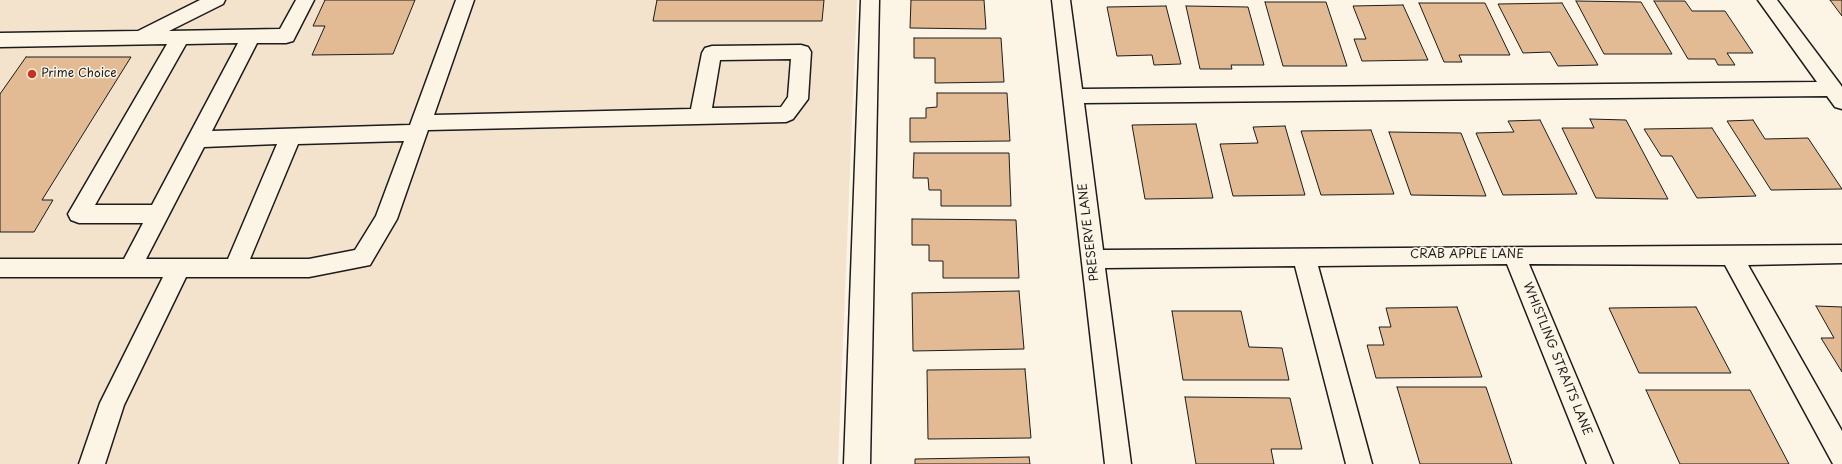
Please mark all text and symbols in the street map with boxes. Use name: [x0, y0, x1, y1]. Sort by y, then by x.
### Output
place label: Prime Choice: [41, 67, 117, 81]
marker: Prime Choice: [26, 68, 38, 80]
street label: PRESERVE LANE: [1076, 182, 1102, 282]
street label: CRAB APPLE LANE: [1410, 248, 1524, 262]
street label: WHISTLING STRAITS LANE: [1520, 280, 1594, 438]

